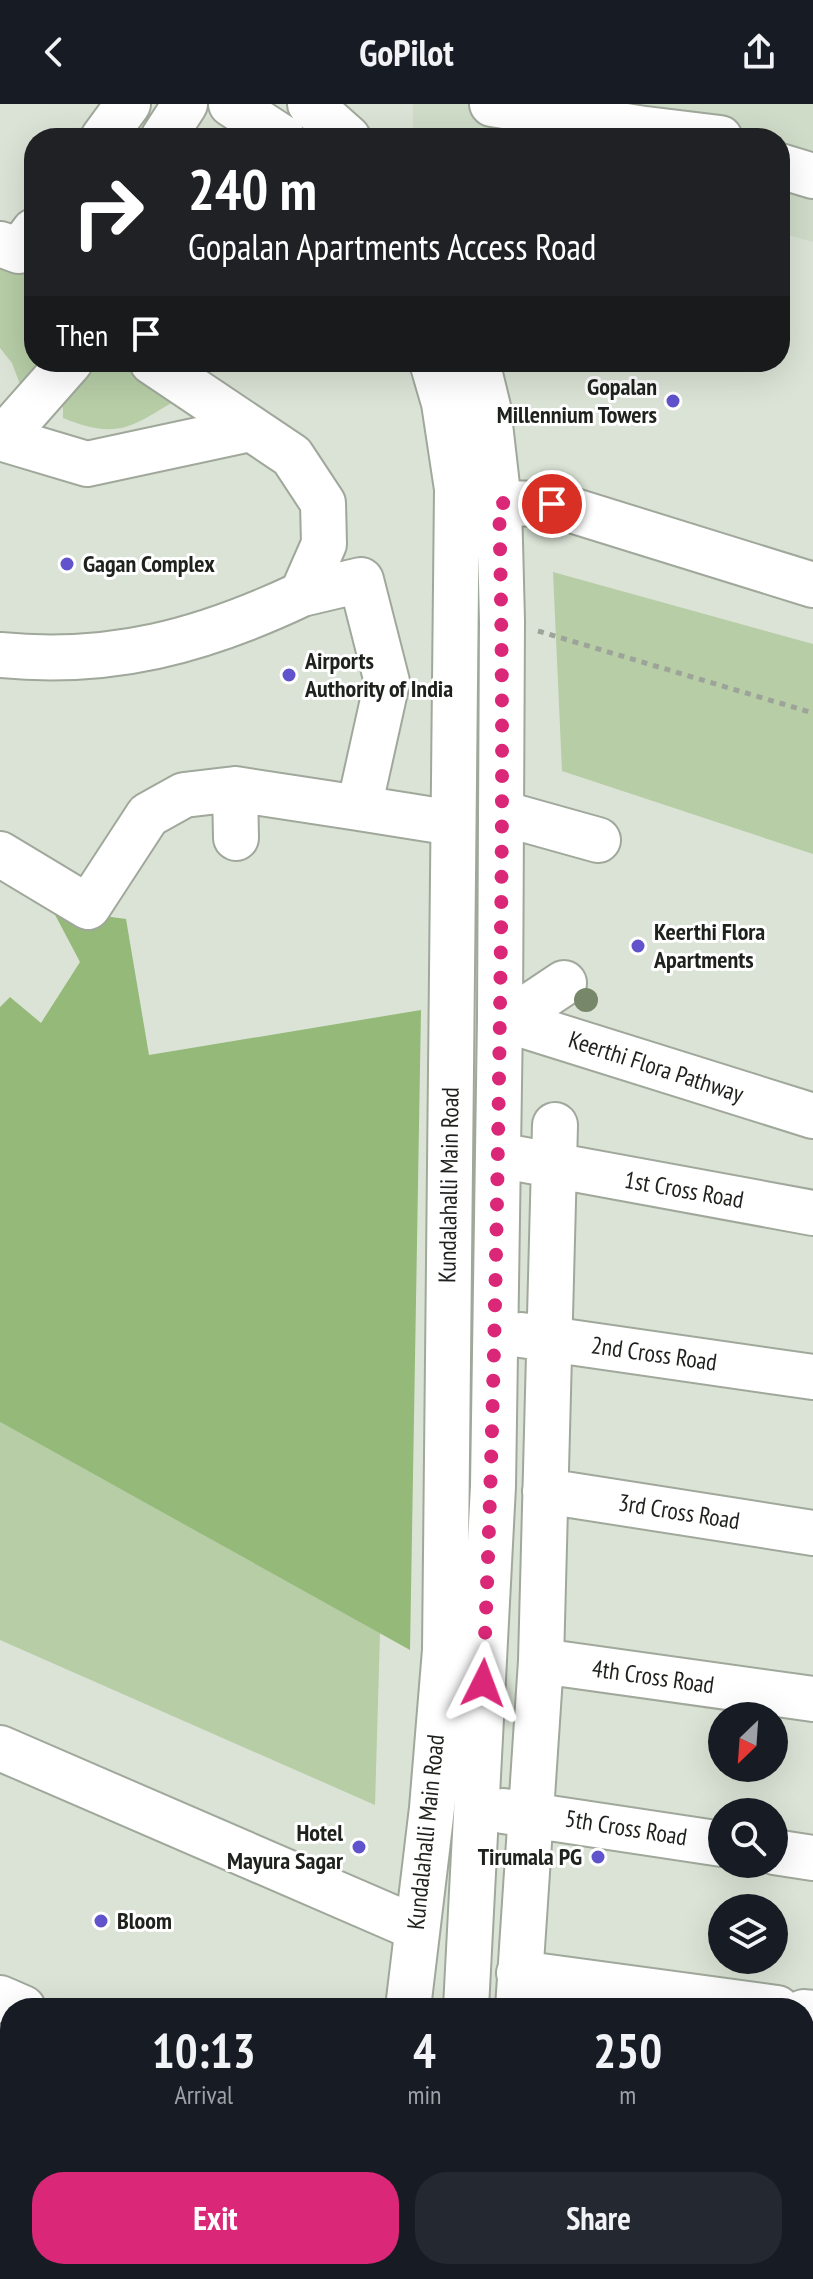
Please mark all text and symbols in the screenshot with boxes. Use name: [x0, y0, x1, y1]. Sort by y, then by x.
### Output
text: GoPilot: [359, 29, 454, 76]
icon: back: [32, 30, 76, 74]
icon: share: [737, 30, 781, 74]
text: 240 m: [188, 153, 317, 225]
icon: right: [56, 160, 160, 264]
text: Gopalan Apartments Access Road: [188, 223, 596, 270]
icon: arrive: [124, 312, 168, 356]
text: Then: [56, 315, 108, 354]
place label: Gopalan Millennium Towers: [497, 371, 657, 430]
marker: Gopalan Millennium Towers: [664, 392, 682, 410]
pin: [518, 470, 586, 538]
icon: arrive: [530, 482, 574, 526]
place label: Gagan Complex: [83, 548, 215, 579]
marker: Gagan Complex: [58, 555, 76, 573]
place label: Airports Authority of India: [304, 645, 453, 704]
marker: Airports Authority of India: [280, 666, 298, 684]
place label: Keerthi Flora Apartments: [653, 916, 765, 975]
marker: Keerthi Flora Apartments: [629, 937, 647, 955]
street label: Keerthi Flora Pathway: [565, 1024, 747, 1109]
street label: Kundalahalli Main Road: [431, 1087, 466, 1283]
street label: 1st Cross Road: [622, 1164, 746, 1215]
street label: 2nd Cross Road: [589, 1329, 719, 1378]
street label: 3rd Cross Road: [616, 1487, 742, 1536]
position arrow: [441, 1641, 525, 1725]
street label: 4th Cross Road: [590, 1653, 716, 1700]
north arrow: [708, 1702, 788, 1782]
map controls: [708, 1702, 788, 1974]
street label: Kundalahalli Main Road: [400, 1733, 451, 1931]
button: search: [708, 1798, 788, 1878]
street label: 5th Cross Road: [563, 1803, 689, 1852]
place label: Hotel Mayura Sagar: [227, 1817, 344, 1876]
marker: Hotel Mayura Sagar: [350, 1838, 368, 1856]
place label: Tirumala PG: [478, 1841, 582, 1872]
marker: Tirumala PG: [589, 1848, 607, 1866]
button: layers: [708, 1894, 788, 1974]
place label: Bloom: [117, 1905, 172, 1936]
marker: Bloom: [92, 1912, 110, 1930]
text: 10:13: [152, 2019, 256, 2081]
text: 4: [413, 2019, 436, 2081]
text: 250: [593, 2019, 662, 2081]
text: Arrival: [174, 2078, 233, 2111]
text: min: [407, 2078, 441, 2111]
text: m: [619, 2078, 636, 2111]
button: Exit: [32, 2172, 399, 2264]
button: Share: [415, 2172, 782, 2264]

